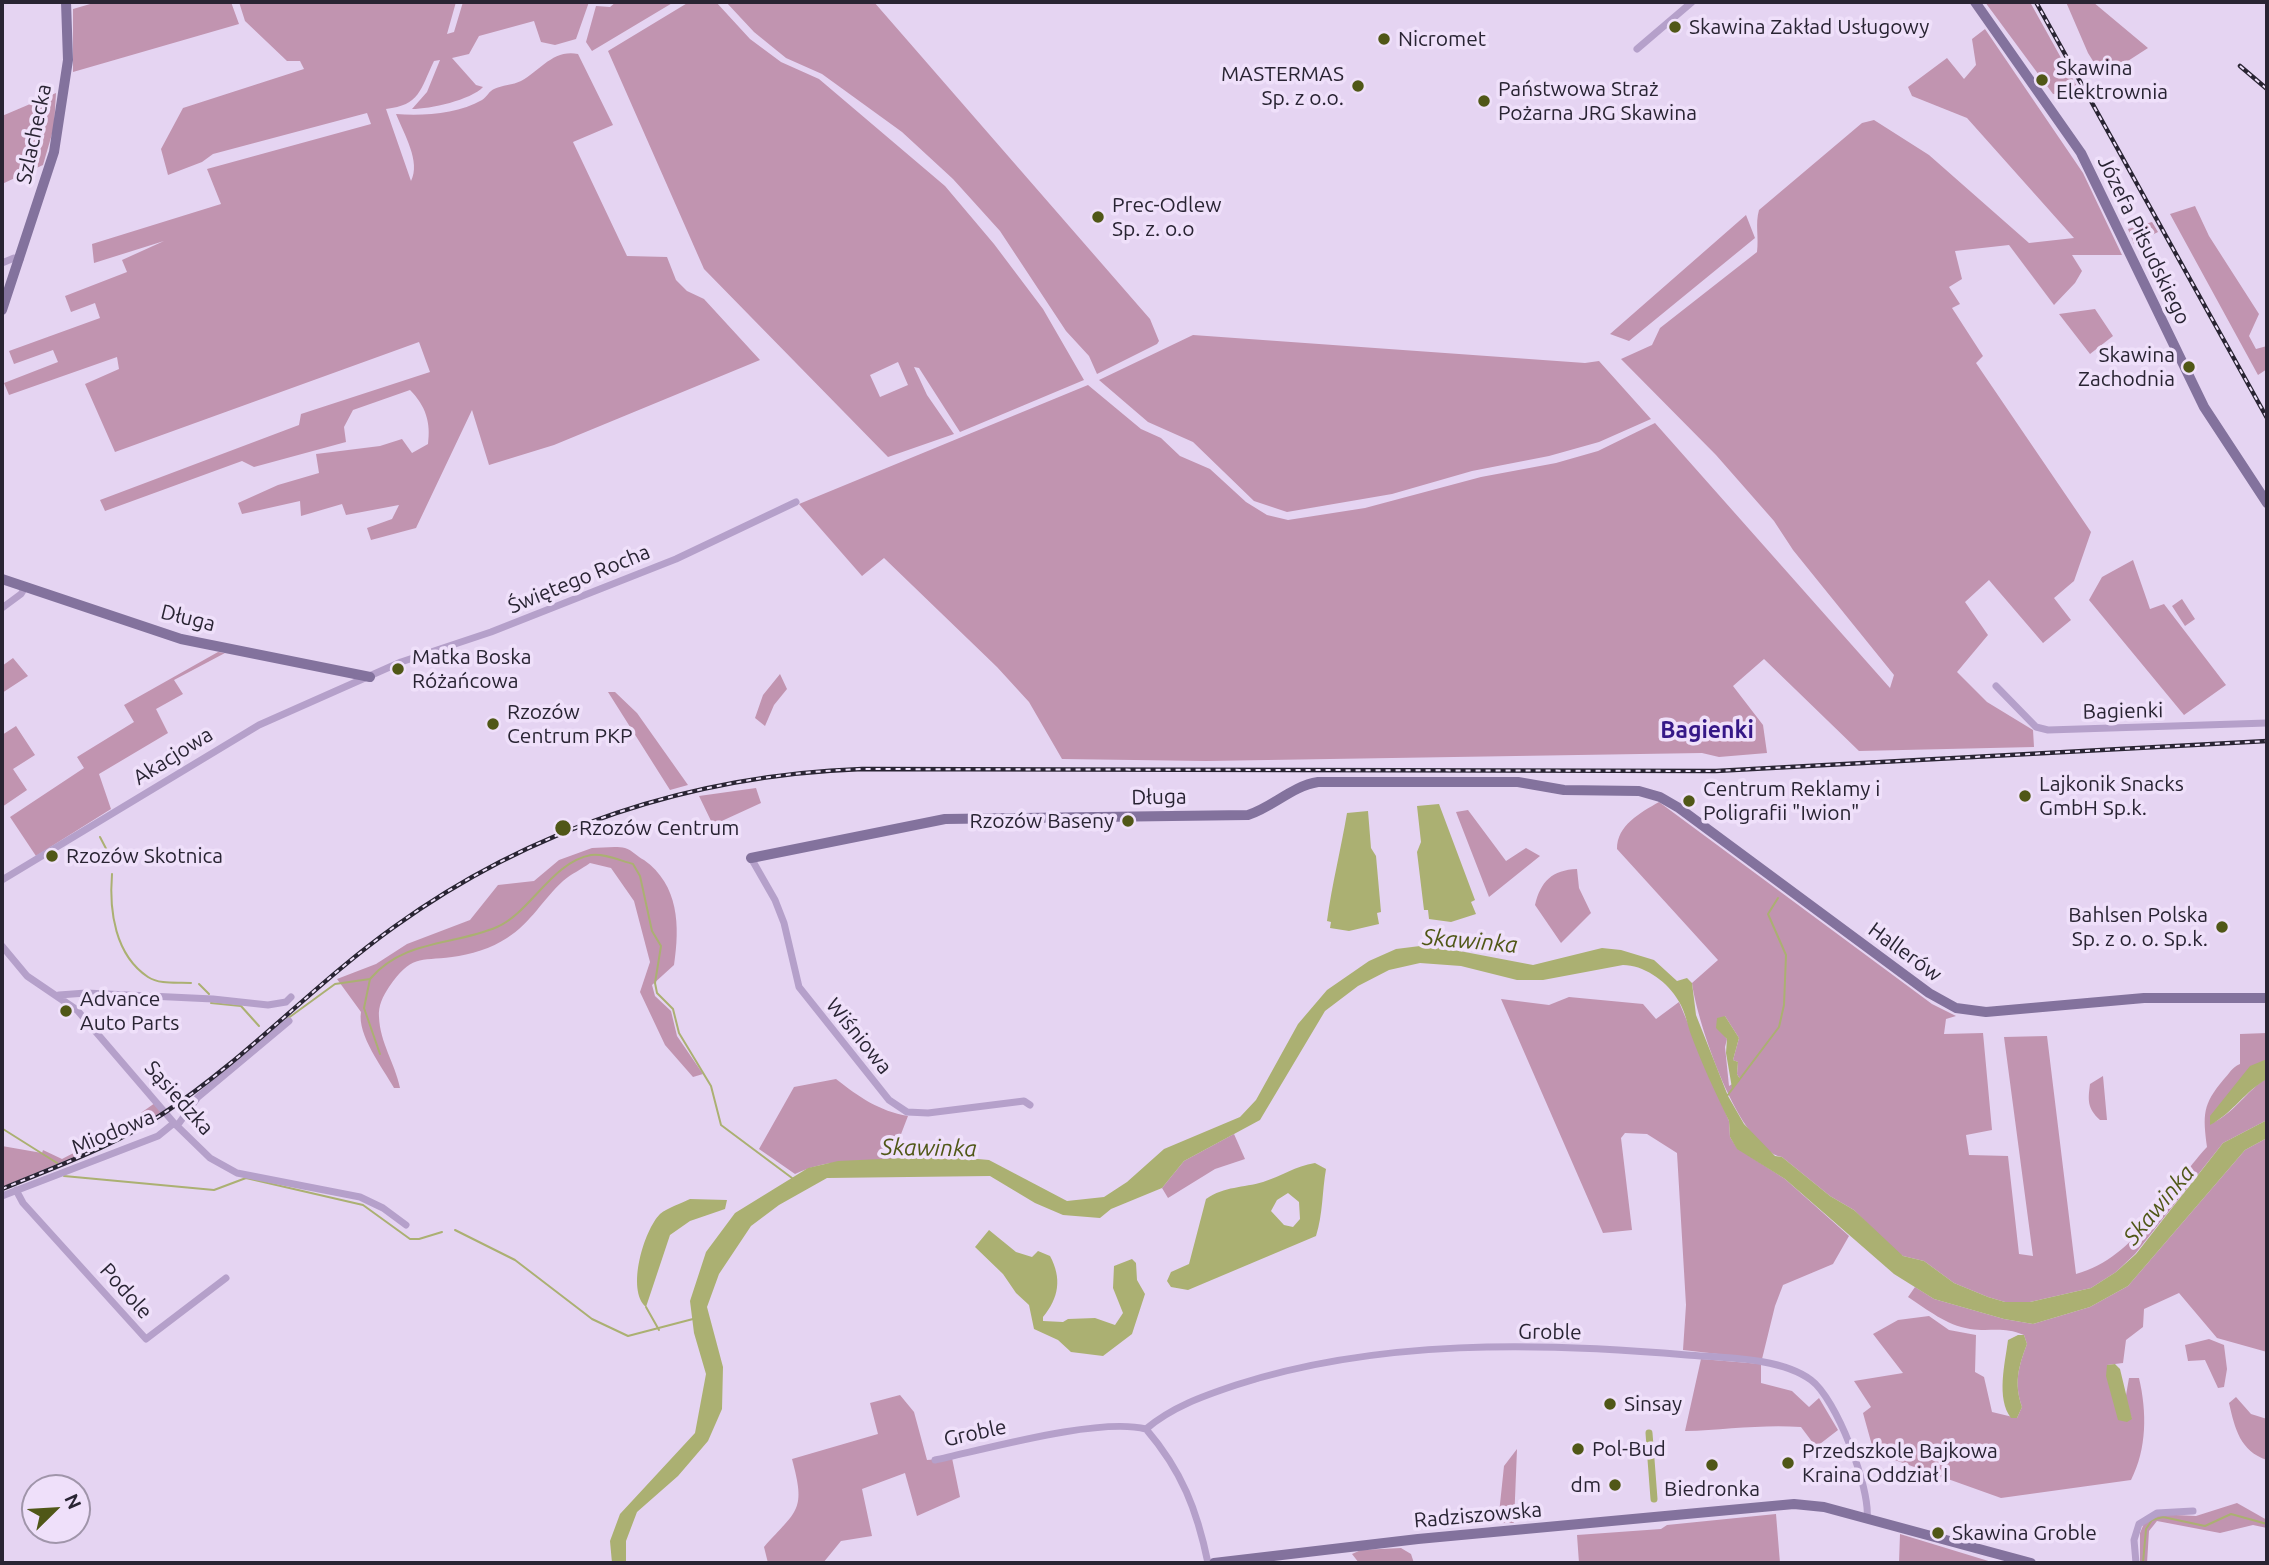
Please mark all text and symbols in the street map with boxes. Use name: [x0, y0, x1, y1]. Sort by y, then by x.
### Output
place label: Skawina Zakład Usługowy: [1689, 14, 1929, 40]
marker: Skawina Zakład Usługowy: [1667, 19, 1683, 35]
place label: Nicromet: [1398, 26, 1486, 52]
marker: Nicromet: [1376, 31, 1392, 47]
place label: Skawina Elektrownia: [2056, 55, 2168, 105]
place label: MASTERMAS Sp. z o.o.: [1221, 61, 1344, 111]
marker: Skawina Elektrownia: [2034, 72, 2050, 88]
place label: Państwowa Straż Pożarna JRG Skawina: [1498, 76, 1697, 126]
marker: MASTERMAS Sp. z o.o.: [1350, 78, 1366, 94]
street label: Szlachecka: [11, 82, 57, 186]
marker: Państwowa Straż Pożarna JRG Skawina: [1476, 93, 1492, 109]
street label: Józefa Piłsudskiego: [2092, 152, 2196, 328]
place label: Prec-Odlew Sp. z. o.o: [1112, 192, 1222, 242]
marker: Prec-Odlew Sp. z. o.o: [1090, 209, 1106, 225]
place label: Skawina Zachodnia: [2078, 342, 2175, 392]
marker: Skawina Zachodnia: [2181, 359, 2197, 375]
street label: Świętego Rocha: [504, 539, 654, 619]
street label: Długa: [158, 599, 218, 637]
place label: Matka Boska Różańcowa: [412, 644, 532, 694]
marker: Matka Boska Różańcowa: [390, 661, 406, 677]
street label: Bagienki: [2082, 698, 2164, 724]
place label: Rzozów Centrum PKP: [507, 699, 632, 749]
marker: Rzozów Centrum PKP: [485, 716, 501, 732]
district label: Bagienki: [1660, 716, 1754, 744]
street label: Akacjowa: [128, 722, 218, 790]
place label: Lajkonik Snacks GmbH Sp.k.: [2039, 771, 2184, 821]
place label: Centrum Reklamy i Poligrafii "Iwion": [1703, 776, 1880, 826]
street label: Długa: [1131, 784, 1187, 810]
marker: Lajkonik Snacks GmbH Sp.k.: [2017, 788, 2033, 804]
marker: Centrum Reklamy i Poligrafii "Iwion": [1681, 793, 1697, 809]
place label: Rzozów Baseny: [970, 808, 1114, 834]
marker: Rzozów Baseny: [1120, 813, 1136, 829]
place label: Rzozów Centrum: [579, 815, 739, 841]
marker: Rzozów Centrum: [553, 818, 573, 838]
place label: Rzozów Skotnica: [66, 843, 223, 869]
marker: Rzozów Skotnica: [44, 848, 60, 864]
place label: Bahlsen Polska Sp. z o. o. Sp.k.: [2068, 902, 2208, 952]
street label: Hallerów: [1863, 917, 1947, 987]
marker: Bahlsen Polska Sp. z o. o. Sp.k.: [2214, 919, 2230, 935]
water label: Skawinka: [1421, 923, 1519, 959]
place label: Advance Auto Parts: [80, 986, 179, 1036]
street label: Wiśniowa: [821, 993, 897, 1079]
marker: Advance Auto Parts: [58, 1003, 74, 1019]
street label: Sąsiedzka: [139, 1056, 219, 1140]
street label: Miodowa: [68, 1104, 158, 1160]
water label: Skawinka: [881, 1133, 977, 1163]
water label: Skawinka: [2118, 1160, 2200, 1250]
street label: Podole: [94, 1258, 158, 1324]
street label: Groble: [1518, 1319, 1582, 1345]
place label: Sinsay: [1624, 1391, 1682, 1417]
marker: Sinsay: [1602, 1396, 1618, 1412]
street label: Groble: [941, 1414, 1009, 1452]
place label: Pol-Bud: [1592, 1436, 1666, 1462]
place label: Przedszkole Bajkowa Kraina Oddział I: [1802, 1438, 1998, 1488]
marker: Pol-Bud: [1570, 1441, 1586, 1457]
marker: Przedszkole Bajkowa Kraina Oddział I: [1780, 1455, 1796, 1471]
marker: Biedronka: [1704, 1457, 1720, 1473]
place label: dm: [1571, 1472, 1601, 1498]
north arrow: [21, 1474, 91, 1544]
place label: Biedronka: [1664, 1476, 1760, 1502]
marker: dm: [1607, 1477, 1623, 1493]
text: N: [60, 1490, 86, 1512]
street label: Radziszowska: [1413, 1497, 1543, 1533]
place label: Skawina Groble: [1952, 1520, 2097, 1546]
marker: Skawina Groble: [1930, 1525, 1946, 1541]

